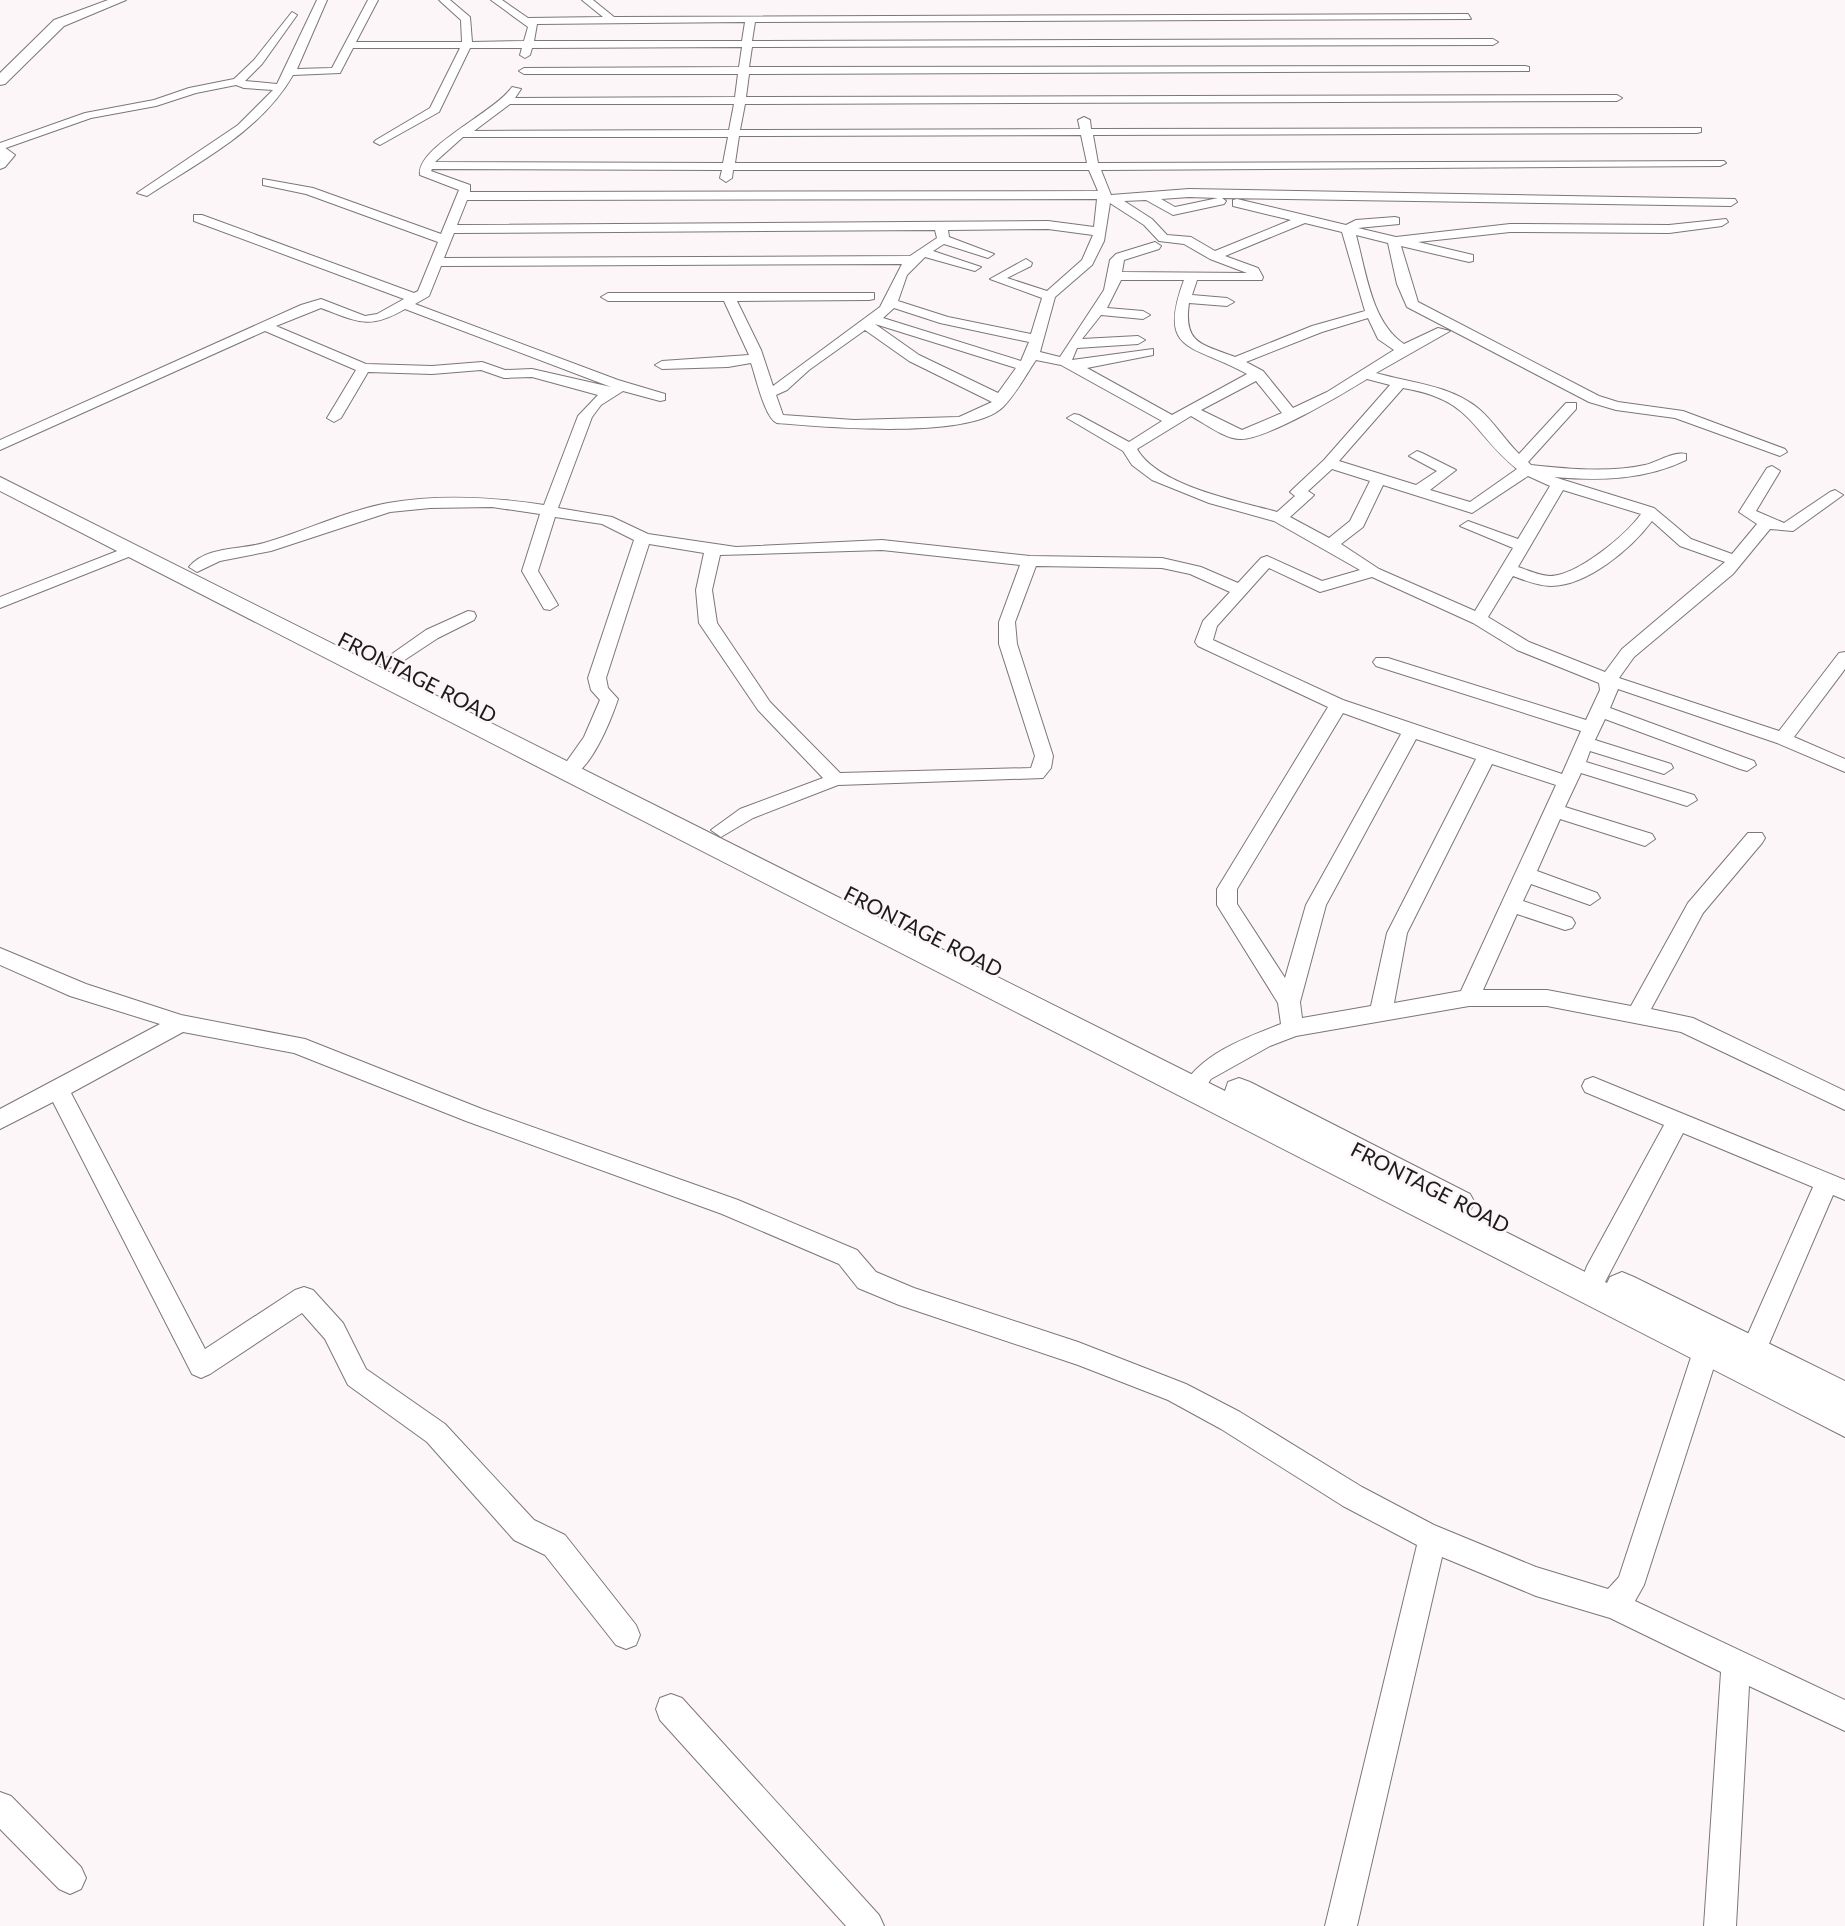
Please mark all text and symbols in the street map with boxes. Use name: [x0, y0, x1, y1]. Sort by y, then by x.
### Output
street label: FRONTAGE ROAD: [334, 626, 501, 728]
street label: FRONTAGE ROAD: [840, 880, 1007, 982]
street label: FRONTAGE ROAD: [1347, 1136, 1514, 1238]

